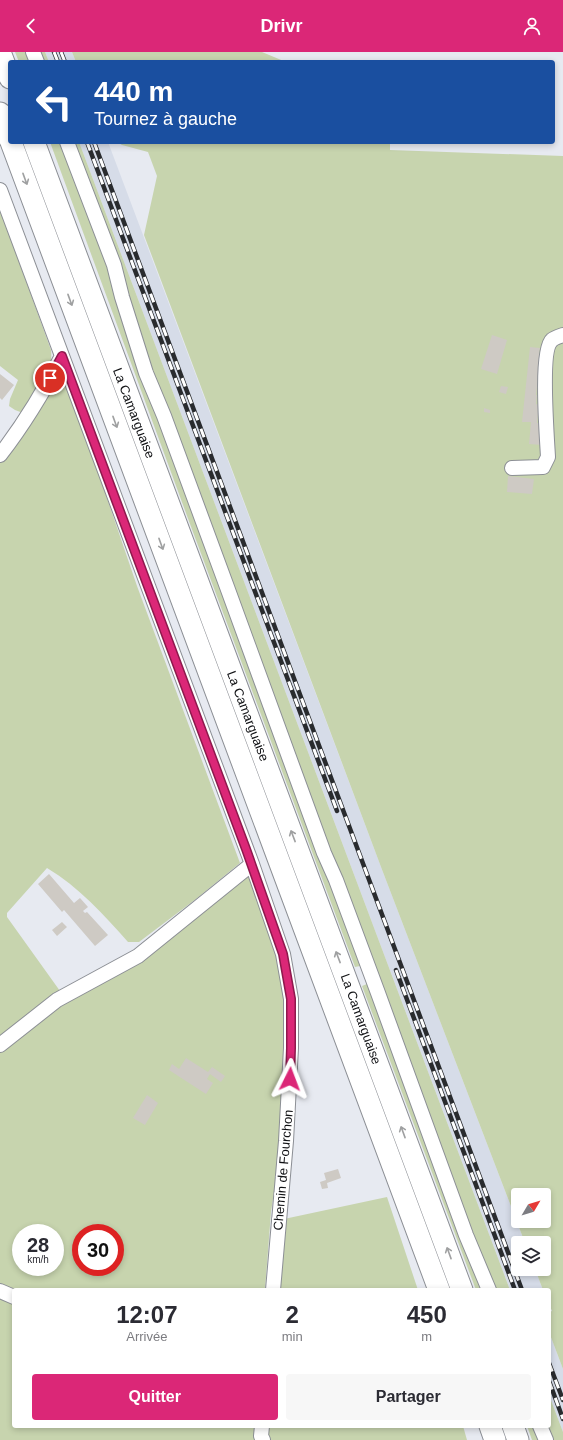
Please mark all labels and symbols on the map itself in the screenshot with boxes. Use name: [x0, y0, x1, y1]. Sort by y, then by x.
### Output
one-way arrow: [21, 172, 29, 184]
one-way arrow: [66, 294, 74, 306]
pin: [33, 361, 67, 395]
street label: La Camarguaise: [110, 366, 158, 460]
one-way arrow: [112, 416, 120, 428]
one-way arrow: [157, 538, 165, 550]
street label: La Camarguaise: [224, 669, 272, 763]
one-way arrow: [288, 830, 296, 842]
one-way arrow: [334, 952, 342, 964]
street label: La Camarguaise: [338, 972, 384, 1066]
position arrow: [269, 1058, 311, 1100]
street label: Chemin de Fourchon: [270, 1109, 296, 1231]
one-way arrow: [399, 1126, 407, 1138]
north arrow: [511, 1188, 551, 1228]
speed limit sign: 30: [72, 1224, 124, 1276]
one-way arrow: [444, 1248, 452, 1260]

